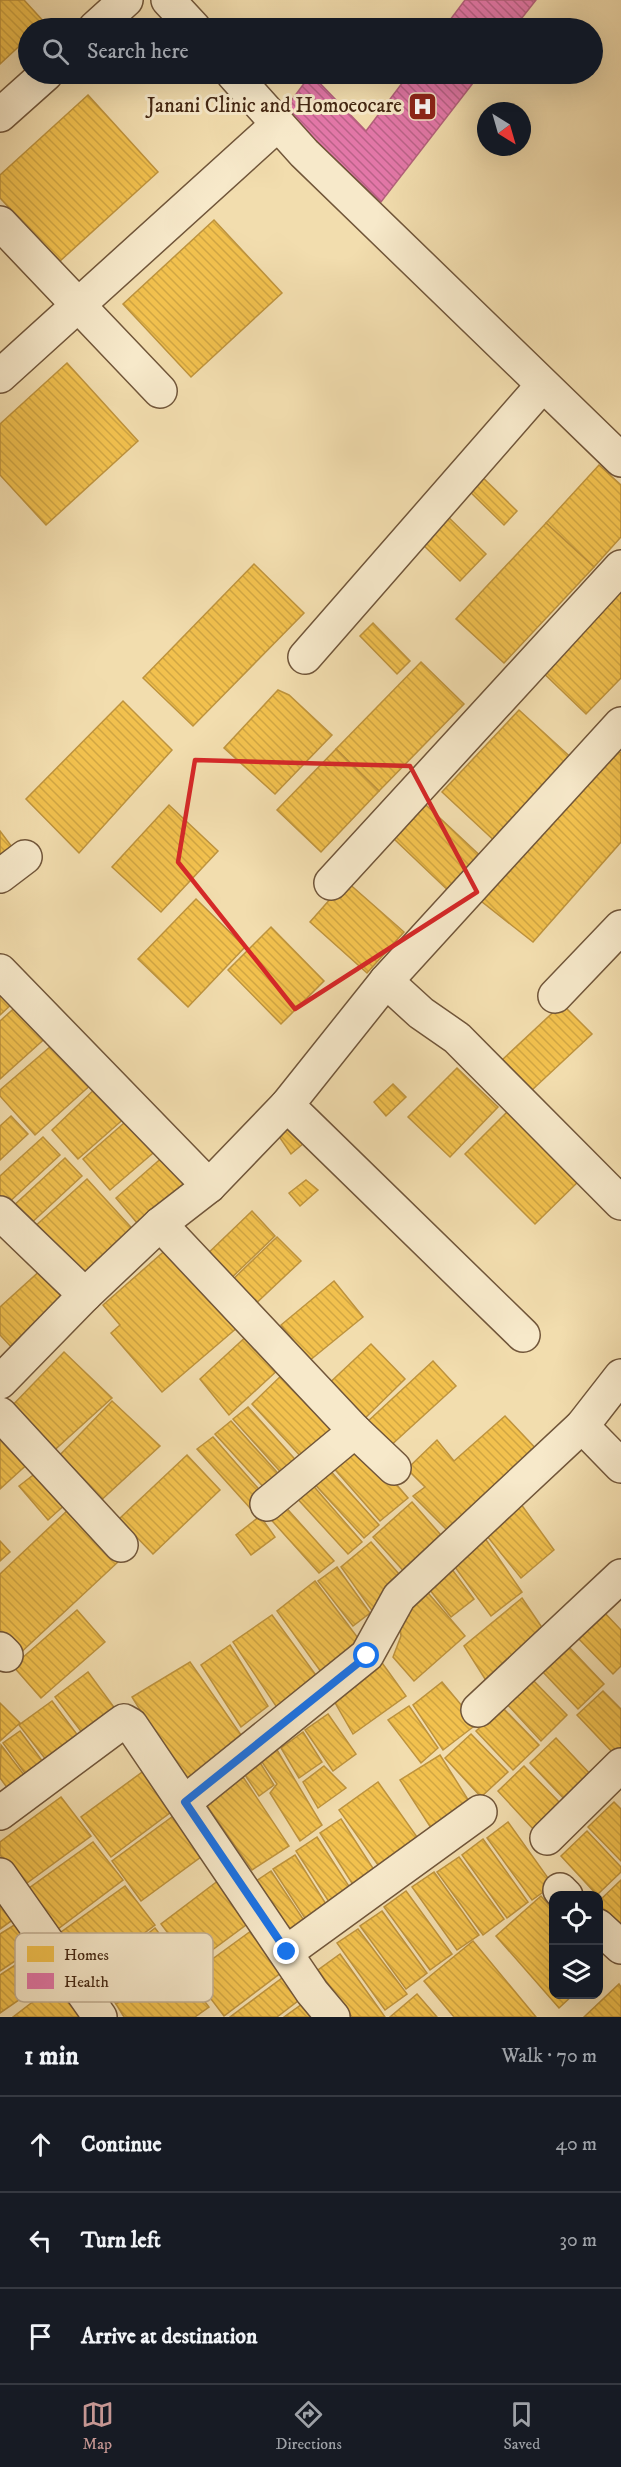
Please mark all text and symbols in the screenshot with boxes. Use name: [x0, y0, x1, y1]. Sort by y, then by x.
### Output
search box: [18, 18, 603, 84]
icon: search: [39, 35, 72, 68]
text: Search here: [87, 38, 189, 65]
hospital icon: Janani Clinic and Homoeocare: [407, 90, 439, 122]
place label: Janani Clinic and Homoeocare: [145, 93, 402, 119]
north arrow: [477, 102, 531, 156]
route start: [353, 1642, 379, 1668]
map controls: [549, 1891, 603, 1999]
button: locate: [549, 1891, 603, 1945]
legend: [15, 1933, 213, 2002]
route end: [273, 1938, 299, 1964]
text: Homes: [64, 1945, 109, 1965]
button: layers: [549, 1945, 603, 1999]
text: Health: [64, 1972, 109, 1992]
text: 1 min: [24, 2040, 79, 2073]
text: Walk · 70 m: [501, 2044, 597, 2069]
icon: ahead: [24, 2128, 57, 2161]
text: Continue: [81, 2131, 162, 2158]
text: 40 m: [555, 2132, 597, 2157]
icon: left: [24, 2224, 57, 2257]
text: Turn left: [81, 2227, 161, 2254]
text: 30 m: [559, 2228, 597, 2253]
icon: arrive: [24, 2320, 57, 2353]
text: Arrive at destination: [81, 2323, 258, 2350]
tab: Map: [81, 2398, 114, 2454]
tab: Directions: [275, 2398, 342, 2454]
tab: Saved: [503, 2398, 540, 2454]

